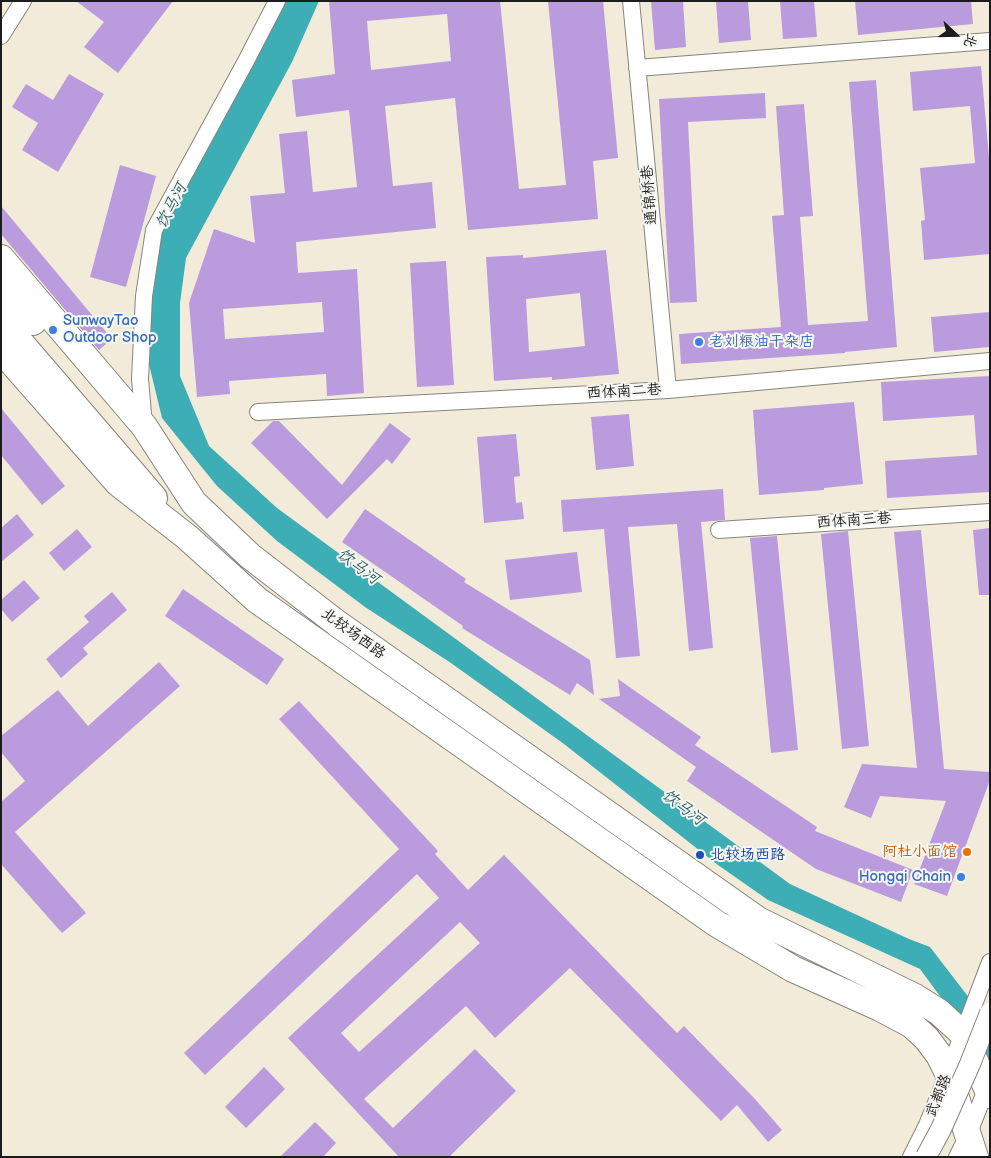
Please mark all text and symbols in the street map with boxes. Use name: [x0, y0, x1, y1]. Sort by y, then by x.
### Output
north arrow: [931, 10, 981, 60]
text: 北: [960, 31, 981, 50]
street label: 通锦桥巷: [638, 164, 662, 226]
water label: 饮马河: [152, 180, 192, 232]
place label: SunwayTao Outdoor Shop: [63, 312, 157, 347]
marker: SunwayTao Outdoor Shop: [47, 324, 59, 336]
place label: 老刘粮油干杂店: [709, 333, 814, 351]
marker: 老刘粮油干杂店: [693, 336, 705, 348]
street label: 西体南二巷: [586, 381, 662, 403]
street label: 西体南三巷: [816, 509, 892, 533]
water label: 饮马河: [333, 545, 383, 589]
street label: 北较场西路: [317, 605, 389, 663]
water label: 饮马河: [658, 786, 708, 830]
place label: 阿杜小面馆: [882, 843, 957, 861]
place label: 北较场西路: [710, 846, 785, 864]
marker: 阿杜小面馆: [961, 846, 973, 858]
marker: 北较场西路: [694, 849, 706, 861]
place label: Hongqi Chain: [859, 868, 951, 886]
marker: Hongqi Chain: [955, 871, 967, 883]
street label: 武都路: [922, 1072, 956, 1120]

